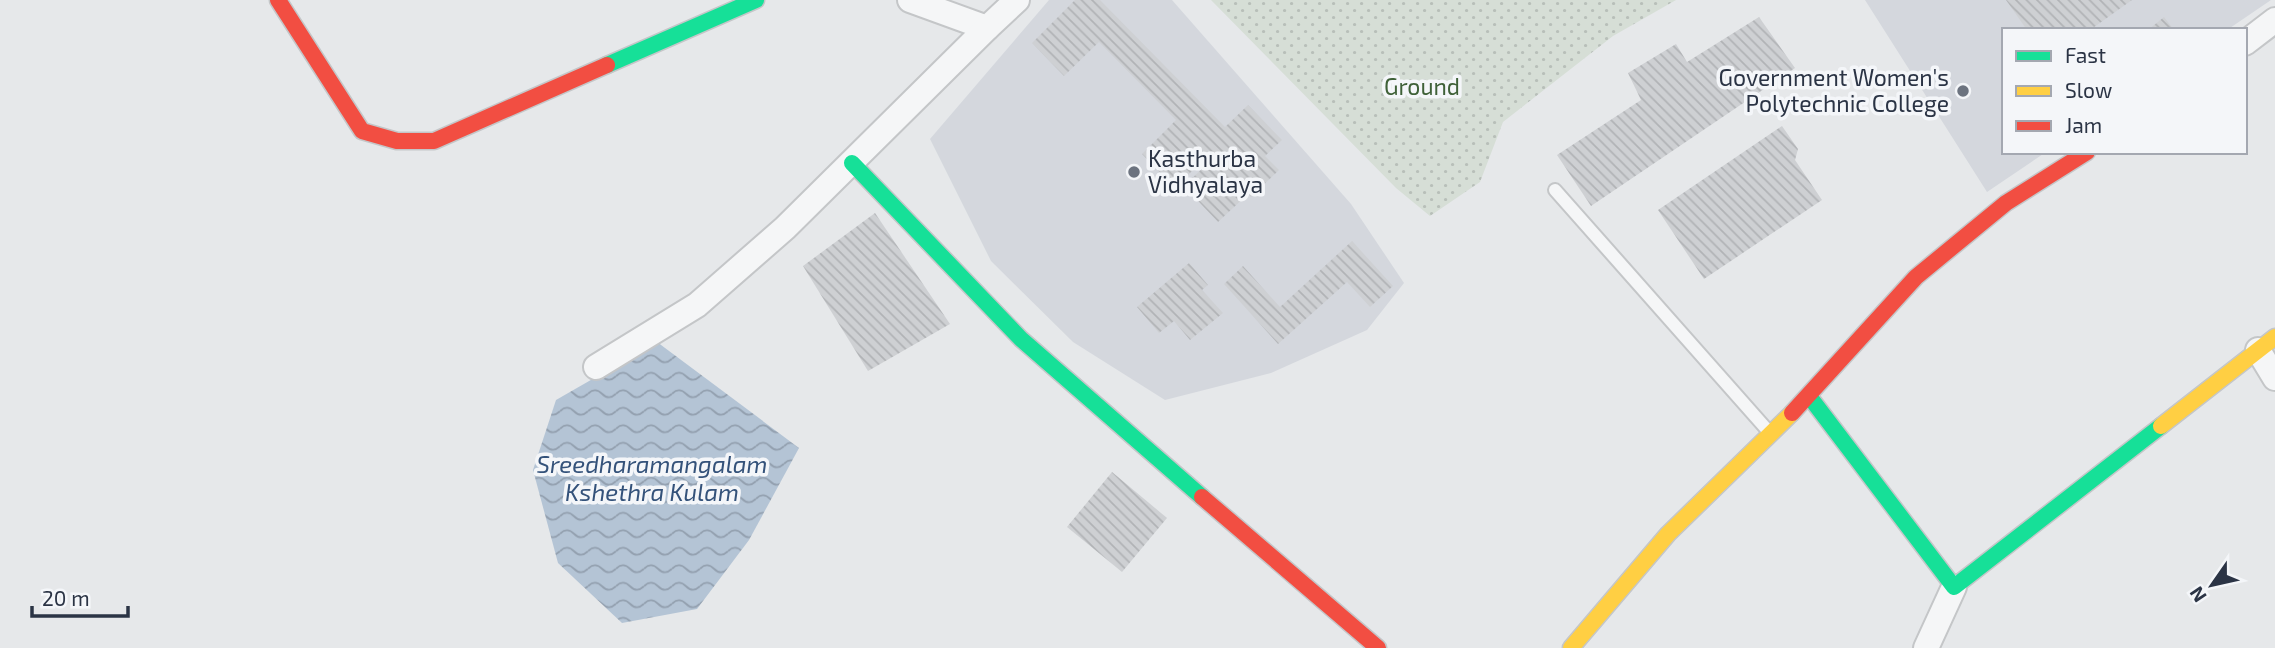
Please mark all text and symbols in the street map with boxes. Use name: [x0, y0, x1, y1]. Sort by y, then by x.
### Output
legend: [2002, 28, 2247, 154]
text: Fast: [2065, 42, 2106, 67]
place label: Government Women's Polytechnic College: [1719, 63, 1949, 117]
park label: Ground: [1384, 72, 1460, 100]
text: Slow: [2065, 77, 2112, 102]
marker: Government Women's Polytechnic College: [1955, 83, 1971, 99]
text: Jam: [2065, 112, 2102, 137]
place label: Kasthurba Vidhyalaya: [1148, 144, 1263, 198]
marker: Kasthurba Vidhyalaya: [1126, 164, 1142, 180]
water label: Sreedharamangalam Kshethra Kulam: [537, 449, 767, 506]
north arrow: [2177, 550, 2247, 620]
scale bar: [32, 574, 128, 618]
text: N: [2184, 583, 2211, 607]
text: 20 m: [42, 585, 90, 610]

